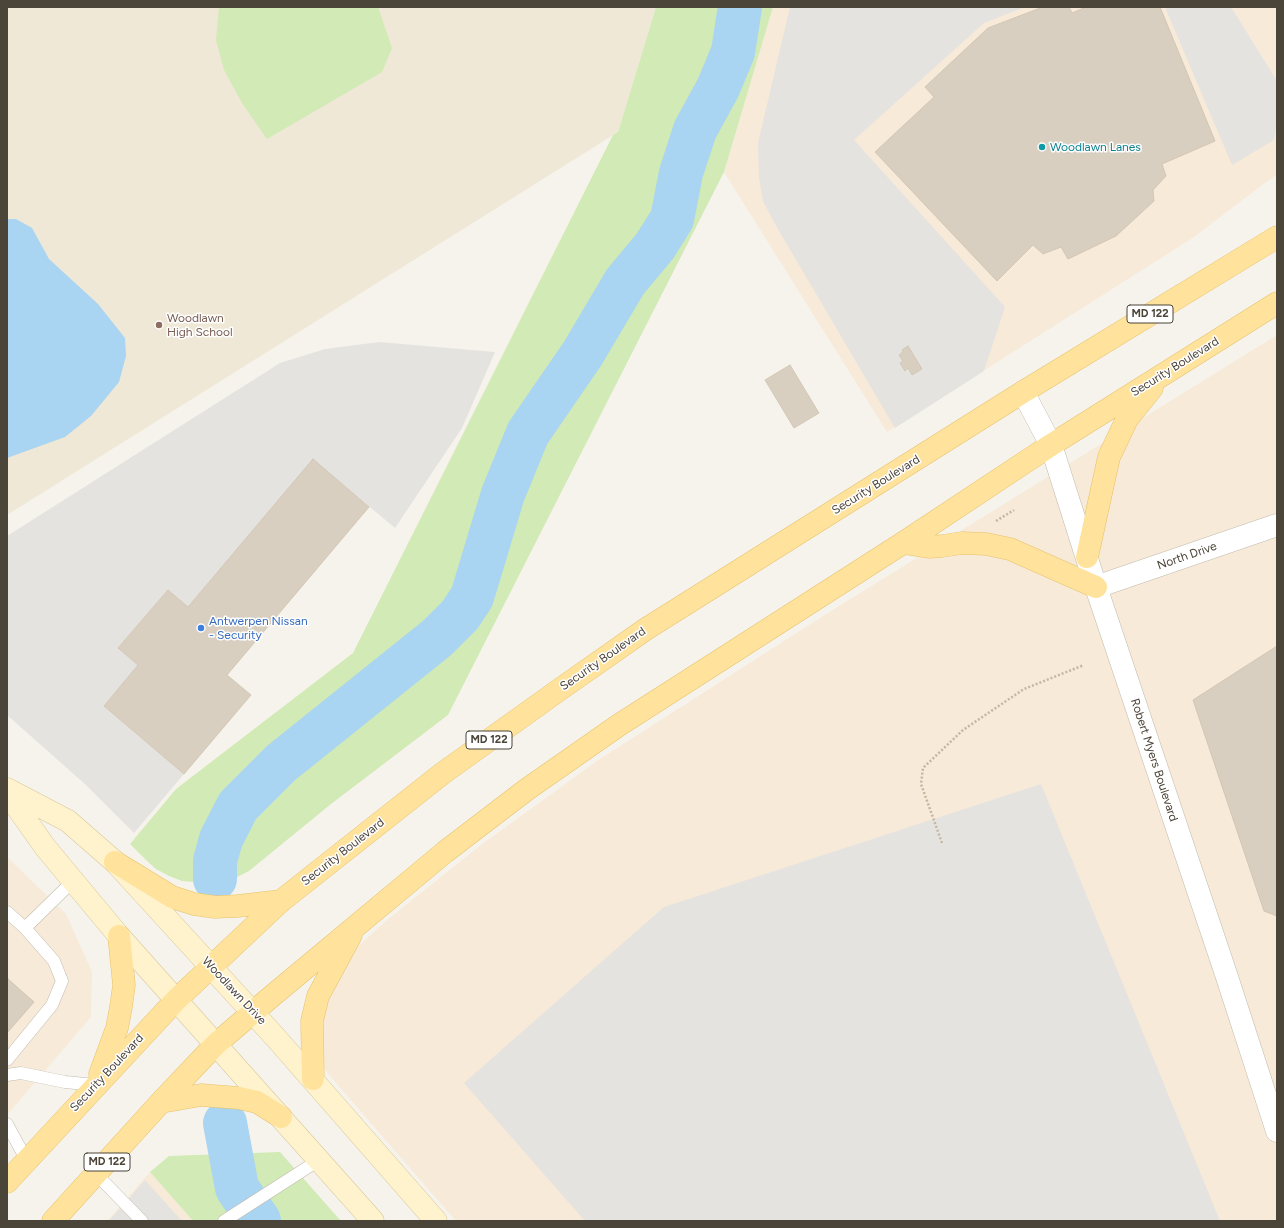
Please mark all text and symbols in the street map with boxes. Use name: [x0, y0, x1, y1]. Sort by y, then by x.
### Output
place label: Woodlawn Lanes: [1050, 140, 1141, 154]
marker: Woodlawn Lanes: [1037, 142, 1047, 152]
road number: MD 122: [1127, 305, 1173, 323]
place label: Woodlawn High School: [167, 311, 233, 339]
marker: Woodlawn High School: [154, 320, 164, 330]
street label: Security Boulevard: [1128, 334, 1222, 400]
street label: Security Boulevard: [829, 452, 923, 518]
street label: North Drive: [1155, 539, 1219, 573]
place label: Antwerpen Nissan - Security: [209, 614, 308, 642]
marker: Antwerpen Nissan - Security: [196, 623, 206, 633]
street label: Security Boulevard: [557, 624, 649, 694]
street label: Robert Myers Boulevard: [1127, 697, 1181, 823]
road number: MD 122: [466, 731, 512, 749]
street label: Security Boulevard: [299, 815, 387, 889]
street label: Woodlawn Drive: [199, 954, 269, 1028]
street label: Security Boulevard: [67, 1031, 147, 1115]
road number: MD 122: [84, 1153, 130, 1171]

